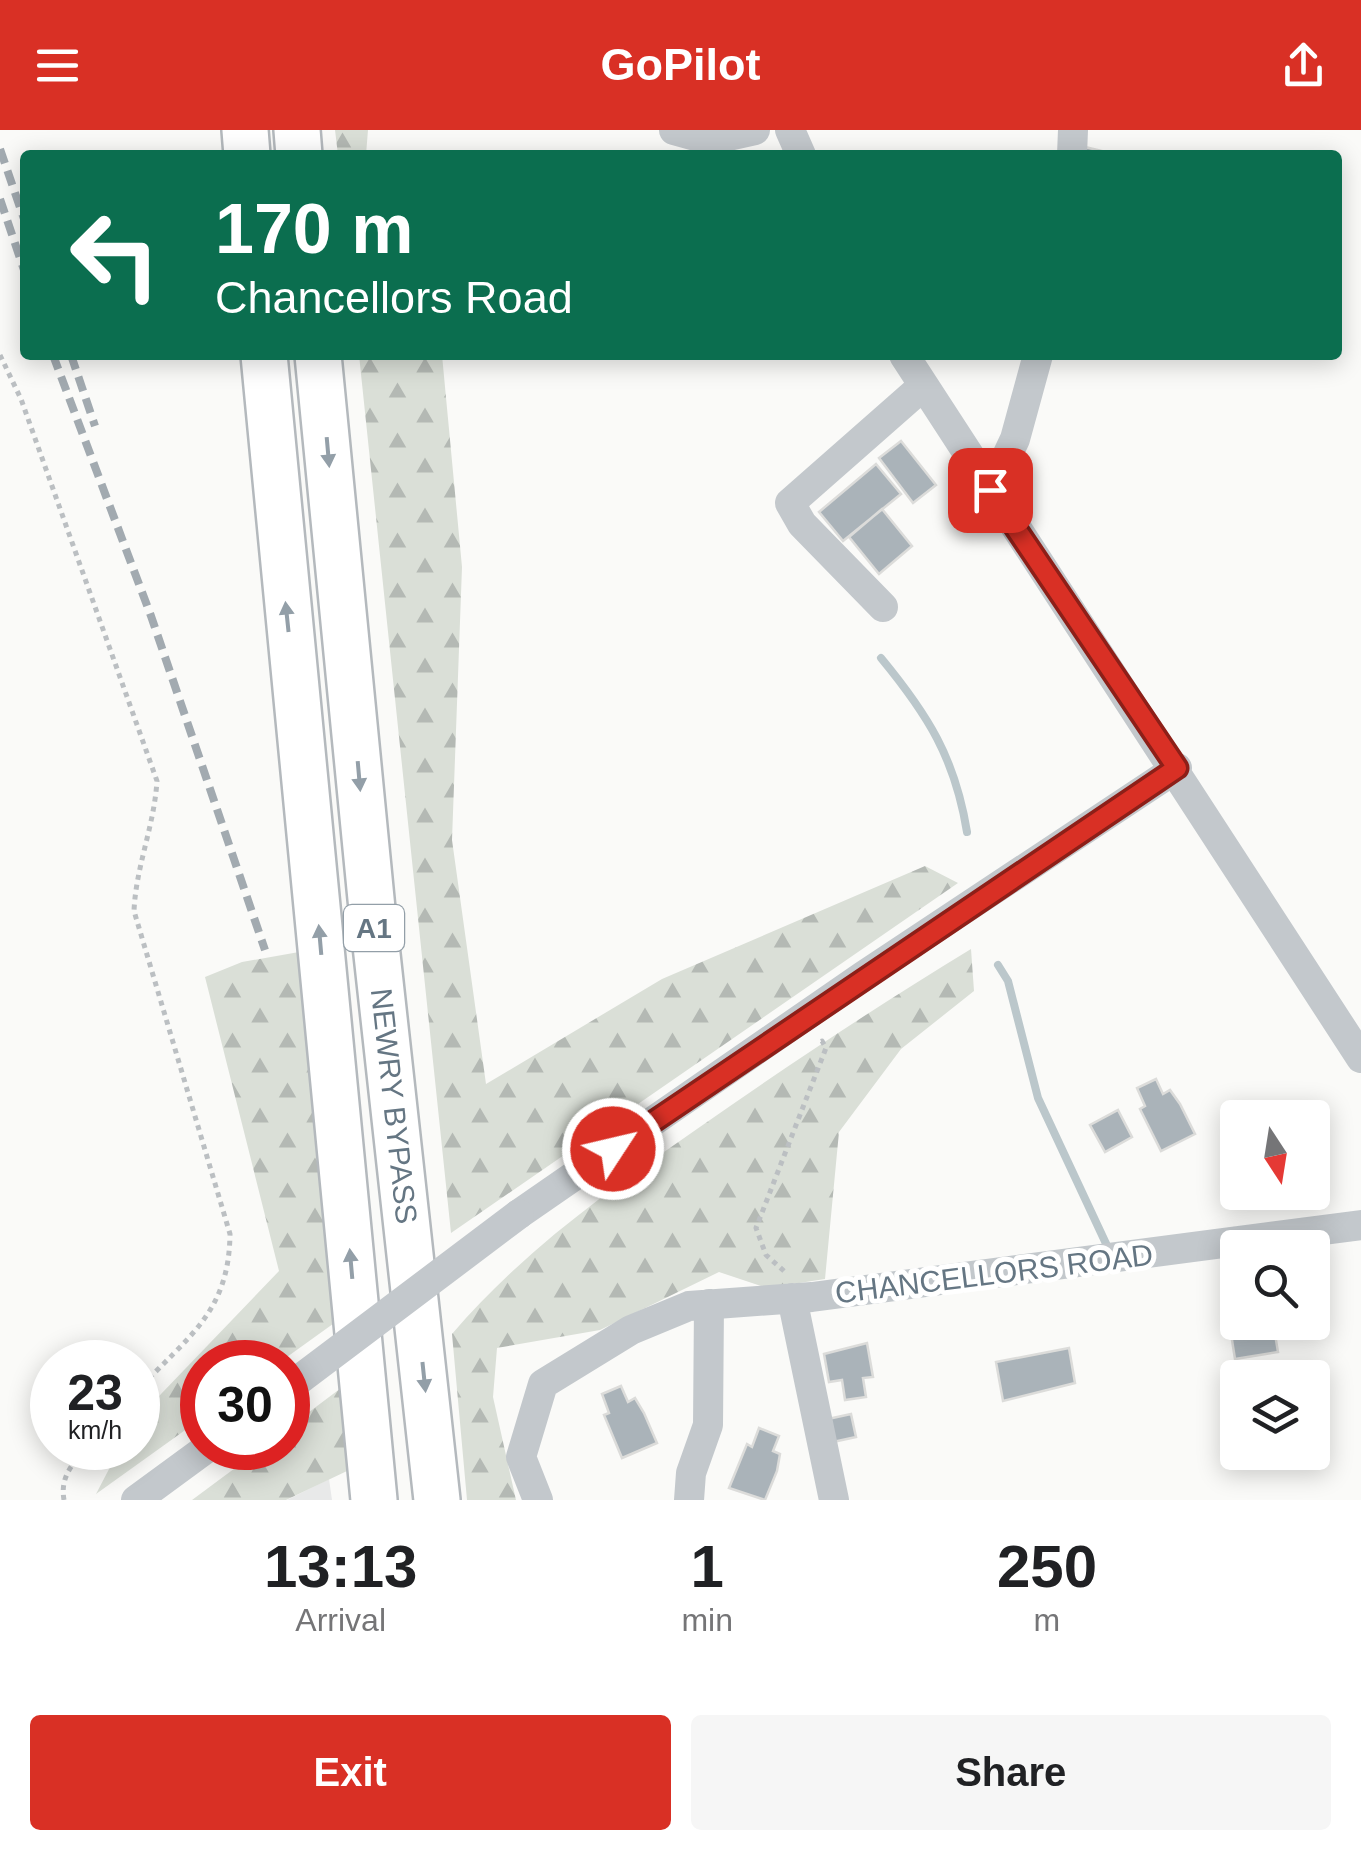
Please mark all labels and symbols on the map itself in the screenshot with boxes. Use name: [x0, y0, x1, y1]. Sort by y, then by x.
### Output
one-way arrow: [320, 437, 336, 468]
pin: [948, 448, 1033, 533]
one-way arrow: [279, 600, 295, 632]
one-way arrow: [351, 760, 367, 792]
road number: A1: [344, 905, 404, 951]
one-way arrow: [312, 924, 328, 956]
street label: NEWRY BYPASS: [365, 987, 424, 1226]
position arrow: [561, 1097, 665, 1201]
north arrow: [1220, 1100, 1330, 1210]
street label: CHANCELLORS ROAD: [833, 1238, 1155, 1309]
one-way arrow: [343, 1247, 359, 1279]
speed limit sign: 30: [180, 1340, 310, 1470]
one-way arrow: [416, 1362, 432, 1393]

